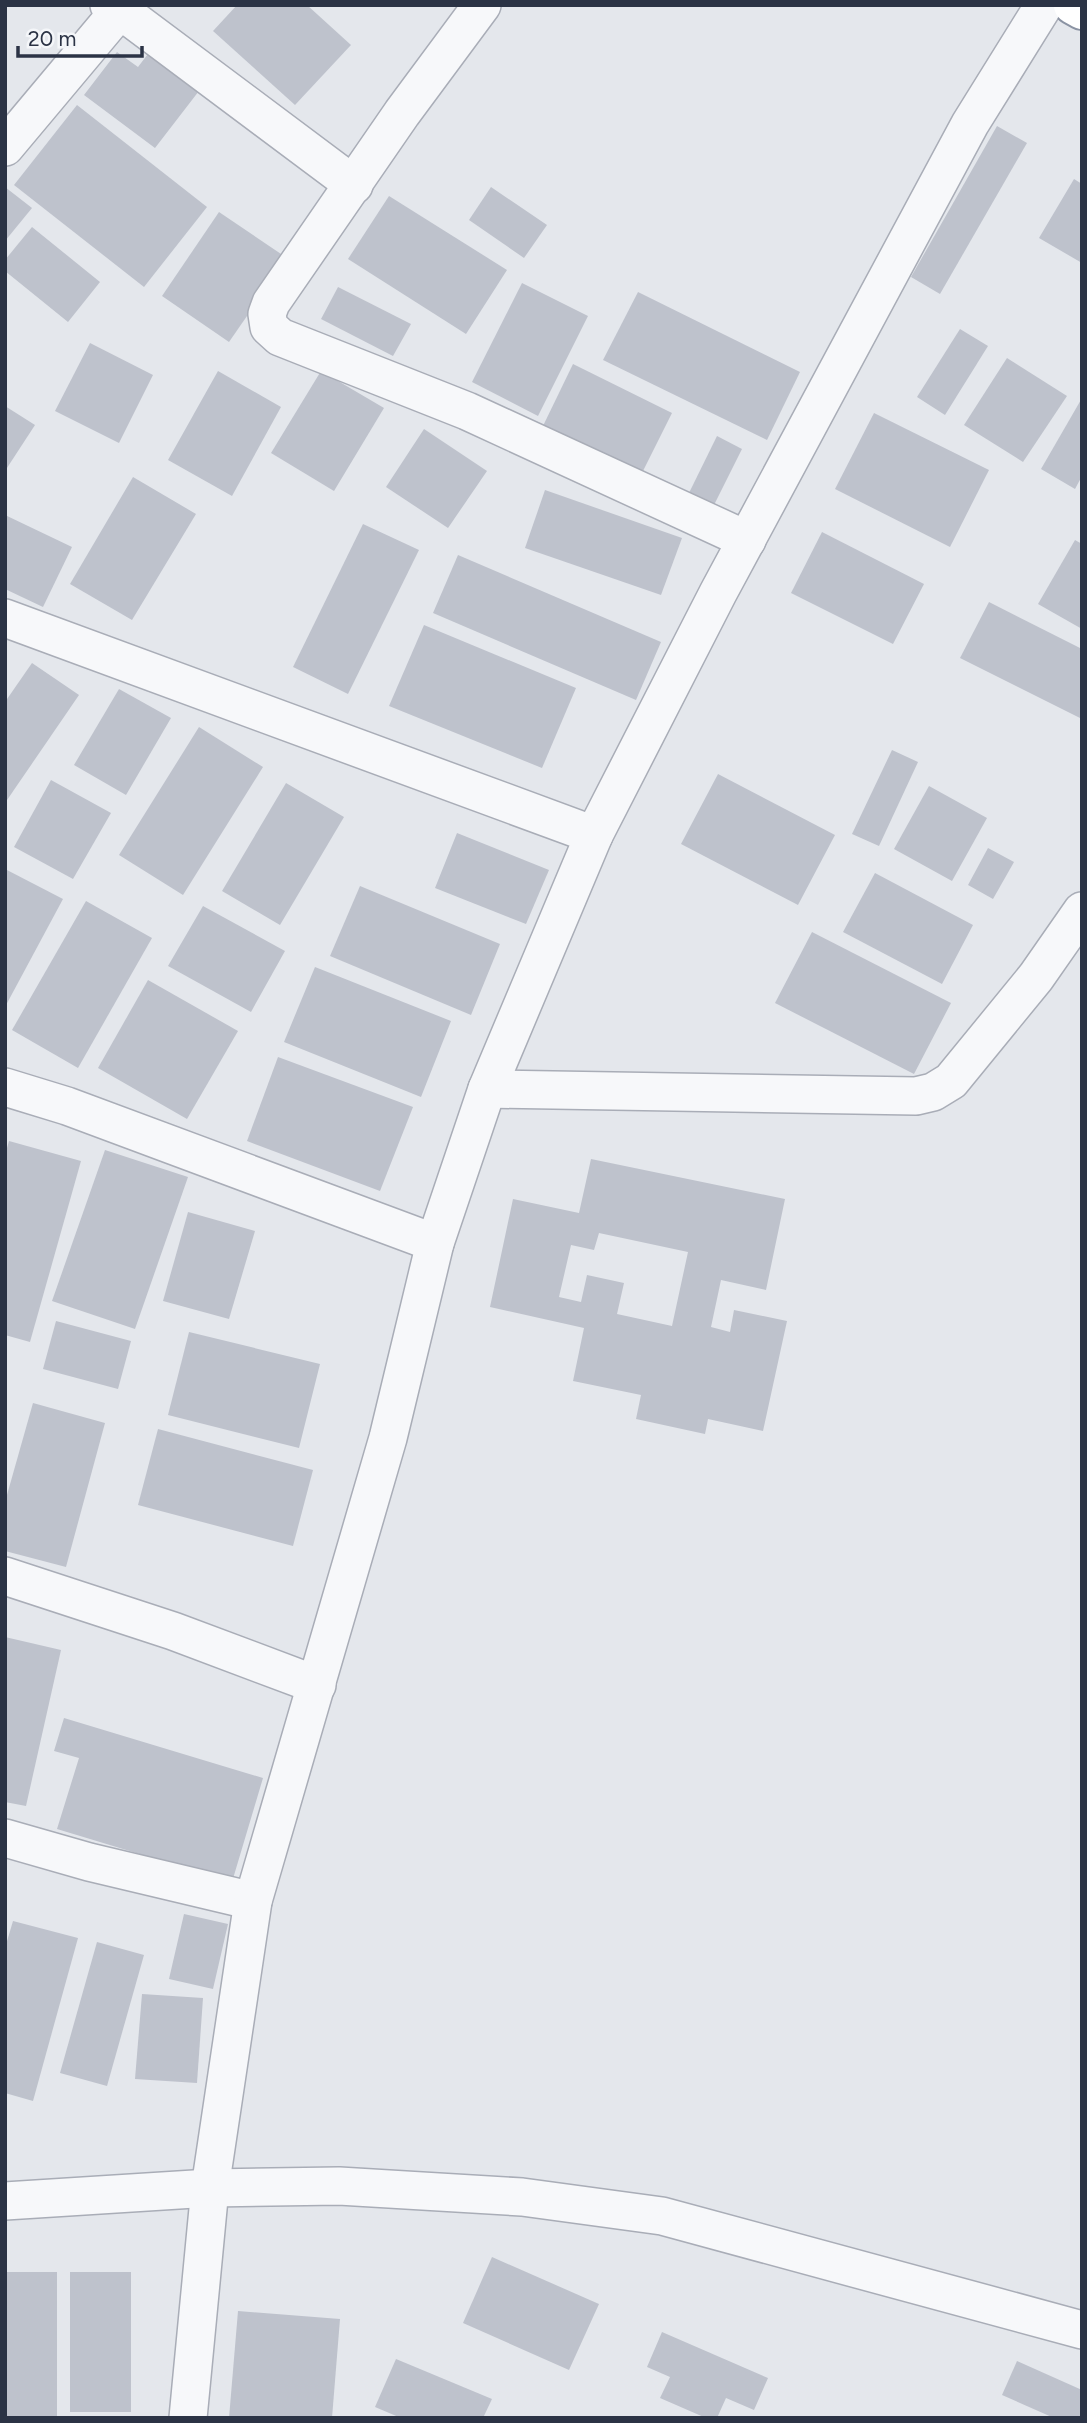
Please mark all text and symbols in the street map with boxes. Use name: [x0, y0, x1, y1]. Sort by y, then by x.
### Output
scale bar: [18, 14, 142, 58]
text: 20 m: [28, 26, 76, 51]

